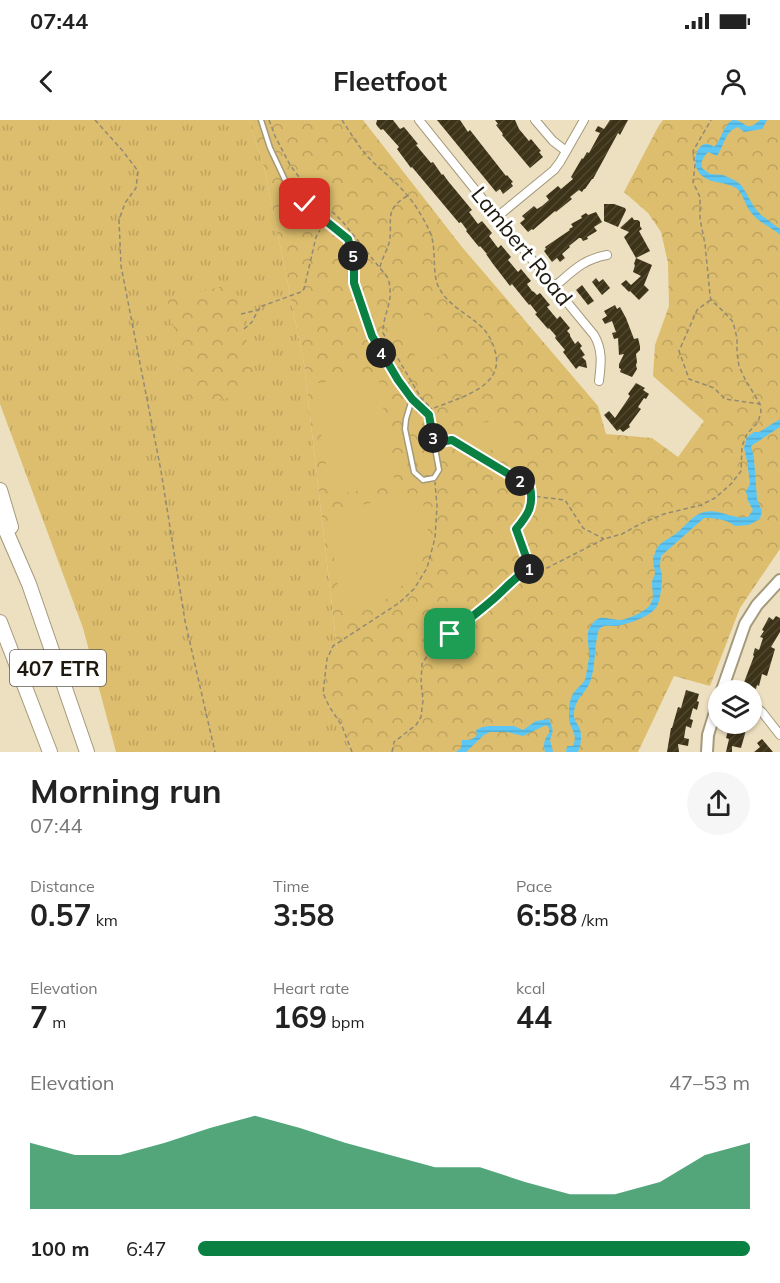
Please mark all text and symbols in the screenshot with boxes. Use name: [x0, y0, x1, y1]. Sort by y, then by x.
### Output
text: 07:44: [30, 7, 88, 35]
text: Fleetfoot: [333, 64, 447, 98]
icon: back: [30, 65, 63, 98]
icon: person: [717, 65, 750, 98]
pin: [279, 178, 330, 229]
street label: Lambert Road: [465, 181, 579, 311]
icon: check: [288, 187, 321, 220]
pin: 5: [338, 241, 368, 271]
text: 5: [348, 246, 358, 266]
pin: 4: [366, 338, 396, 368]
text: 4: [376, 343, 386, 363]
pin: 3: [418, 423, 448, 453]
text: 3: [428, 428, 438, 448]
pin: 2: [505, 466, 535, 496]
text: 2: [515, 471, 525, 491]
pin: 1: [514, 554, 544, 584]
text: 1: [524, 559, 534, 579]
pin: [424, 608, 475, 659]
icon: arrive: [433, 617, 466, 650]
road number: 407 ETR: [10, 650, 106, 686]
map controls: [708, 680, 762, 734]
button: layers: [708, 680, 762, 734]
text: Morning run: [30, 770, 222, 811]
button: share: [687, 772, 750, 835]
text: 07:44: [30, 813, 83, 838]
text: Distance: [30, 876, 95, 896]
text: Time: [273, 876, 309, 896]
text: Pace: [516, 876, 552, 896]
text: 0.57: [30, 896, 91, 934]
text: 3:58: [273, 896, 334, 934]
text: 6:58: [516, 896, 577, 934]
text: km: [91, 910, 118, 930]
text: /km: [577, 910, 608, 930]
text: Elevation: [30, 978, 98, 998]
text: Heart rate: [273, 978, 349, 998]
text: kcal: [516, 978, 545, 998]
text: 7: [30, 998, 48, 1036]
text: 169: [273, 998, 327, 1036]
text: 44: [516, 998, 552, 1036]
text: m: [48, 1012, 66, 1032]
text: bpm: [327, 1012, 364, 1032]
text: Elevation: [30, 1070, 115, 1095]
text: 47–53 m: [669, 1070, 750, 1095]
text: 100 m: [30, 1236, 89, 1261]
text: 6:47: [126, 1236, 167, 1261]

